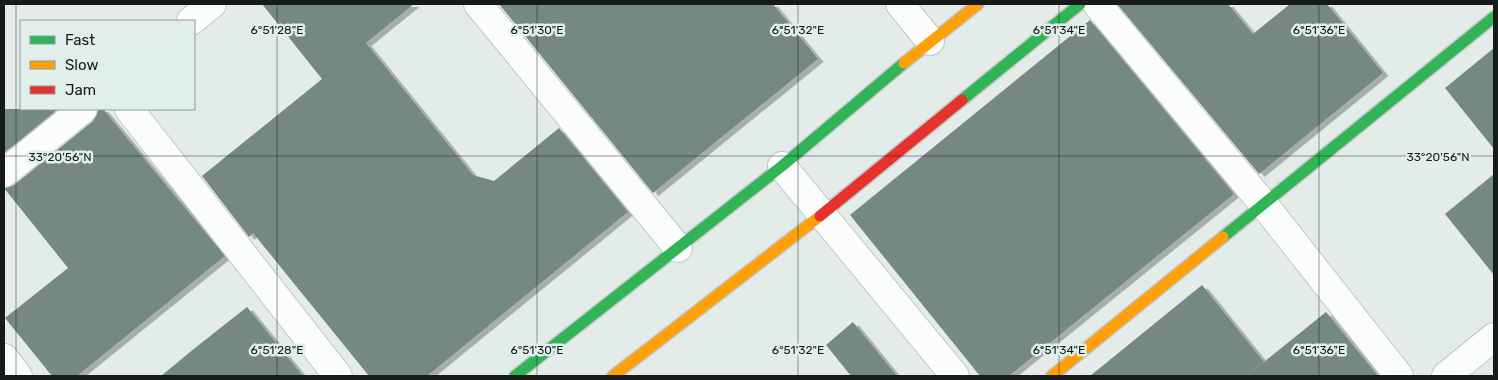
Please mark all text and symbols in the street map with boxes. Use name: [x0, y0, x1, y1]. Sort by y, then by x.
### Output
legend: [20, 20, 195, 110]
text: 6°51'28"E: [250, 23, 304, 37]
text: 6°51'30"E: [510, 23, 564, 37]
text: 6°51'32"E: [772, 23, 824, 37]
text: 6°51'34"E: [1033, 23, 1085, 37]
text: 6°51'36"E: [1293, 23, 1345, 37]
text: Fast: [65, 31, 95, 49]
text: Slow: [65, 56, 98, 74]
text: Jam: [65, 81, 96, 99]
text: 33°20'56"N: [28, 150, 92, 164]
text: 33°20'56"N: [1406, 150, 1470, 164]
text: 6°51'28"E: [250, 343, 304, 357]
text: 6°51'30"E: [510, 343, 564, 357]
text: 6°51'32"E: [772, 343, 824, 357]
text: 6°51'34"E: [1033, 343, 1085, 357]
text: 6°51'36"E: [1293, 343, 1345, 357]

